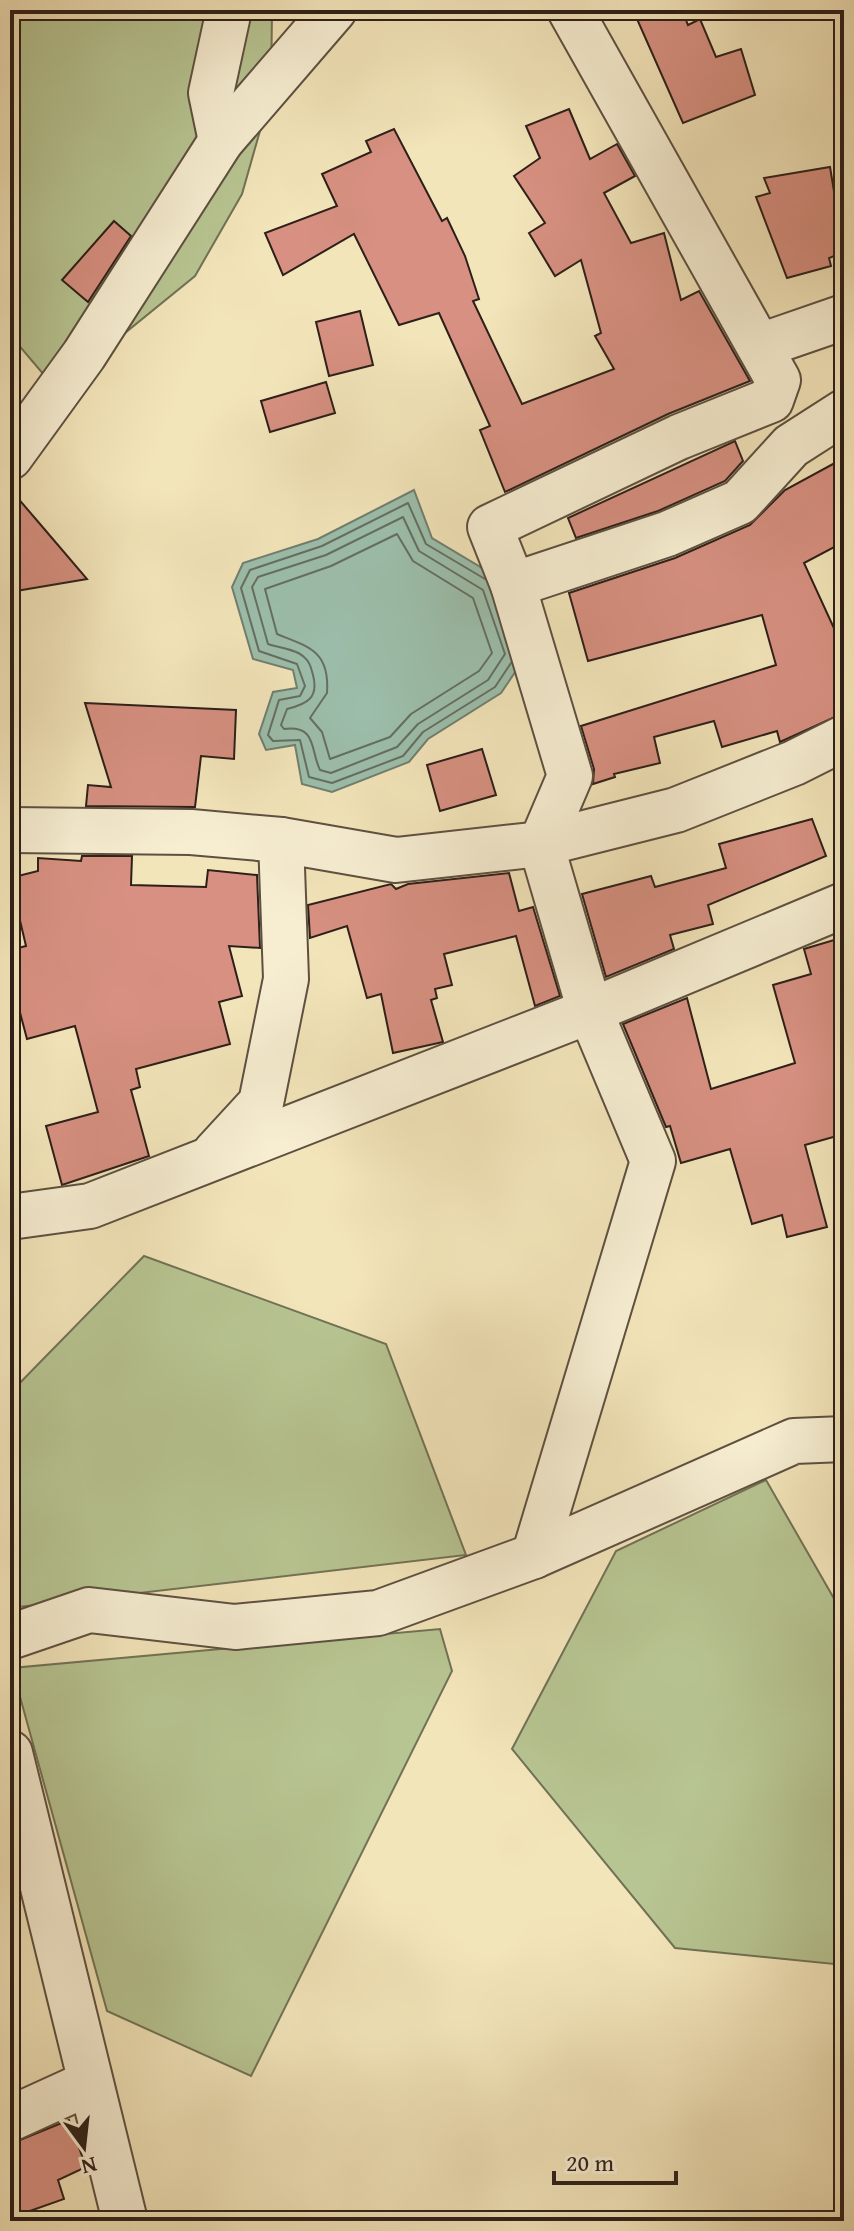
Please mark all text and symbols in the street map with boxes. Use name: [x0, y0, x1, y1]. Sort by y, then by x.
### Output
north arrow: [44, 2107, 124, 2187]
scale bar: [554, 2135, 676, 2185]
text: 20 m: [566, 2145, 614, 2180]
text: N: [78, 2149, 100, 2184]

